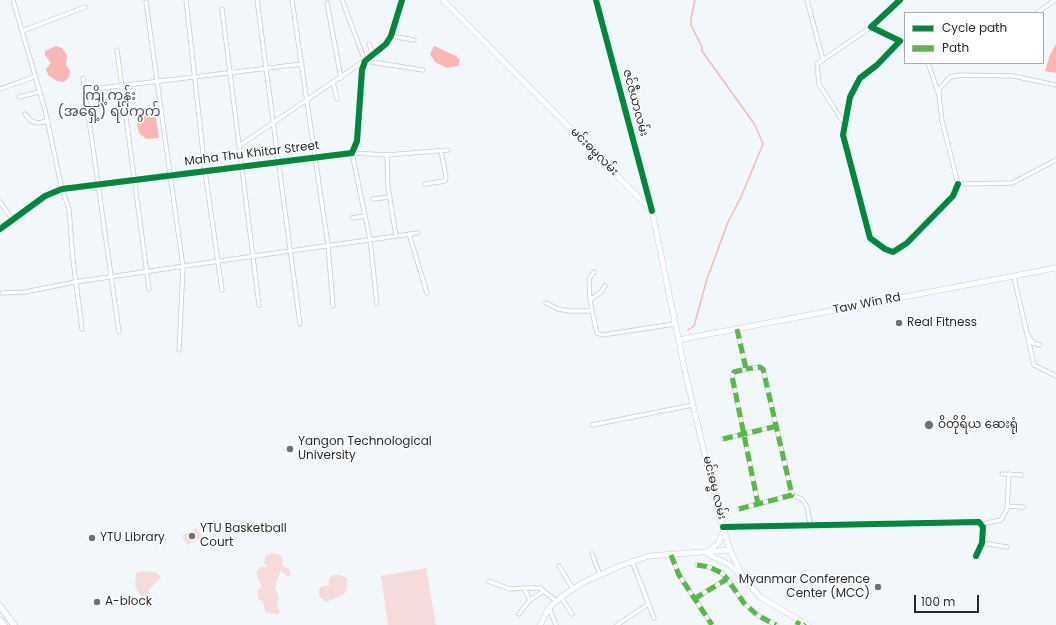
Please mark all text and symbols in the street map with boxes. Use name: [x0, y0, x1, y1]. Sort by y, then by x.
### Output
legend: [904, 12, 1044, 64]
text: Cycle path: [942, 19, 1007, 36]
text: Path: [942, 39, 969, 56]
street label: ဇင်ဇီယာလမ်း: [619, 68, 651, 138]
district label: ကြို့ကုန်း (အရှေ့) ရပ်ကွက်: [58, 88, 160, 120]
street label: မင်းဓမ္မလမ်း: [567, 125, 621, 179]
street label: Maha Thu Khitar Street: [184, 139, 320, 169]
street label: Taw Win Rd: [832, 290, 902, 318]
place label: Real Fitness: [907, 316, 977, 330]
marker: Real Fitness: [894, 318, 904, 328]
place label: ဝိတိုရိယ ဆေးရုံ: [938, 418, 1018, 432]
marker: ဝိတိုရိယ ဆေးရုံ: [923, 419, 935, 431]
place label: Yangon Technological University: [298, 435, 432, 463]
marker: Yangon Technological University: [285, 444, 295, 454]
street label: မင်းဓမ္မ လမ်း: [699, 455, 729, 521]
place label: YTU Basketball Court: [200, 522, 287, 550]
place label: YTU Library: [100, 531, 165, 545]
marker: YTU Basketball Court: [187, 531, 197, 541]
marker: YTU Library: [87, 533, 97, 543]
place label: Myanmar Conference Center (MCC): [739, 573, 870, 601]
marker: Myanmar Conference Center (MCC): [873, 582, 883, 592]
scale bar: [916, 587, 981, 613]
text: 100 m: [921, 593, 955, 610]
place label: A-block: [105, 595, 152, 609]
marker: A-block: [92, 597, 102, 607]

